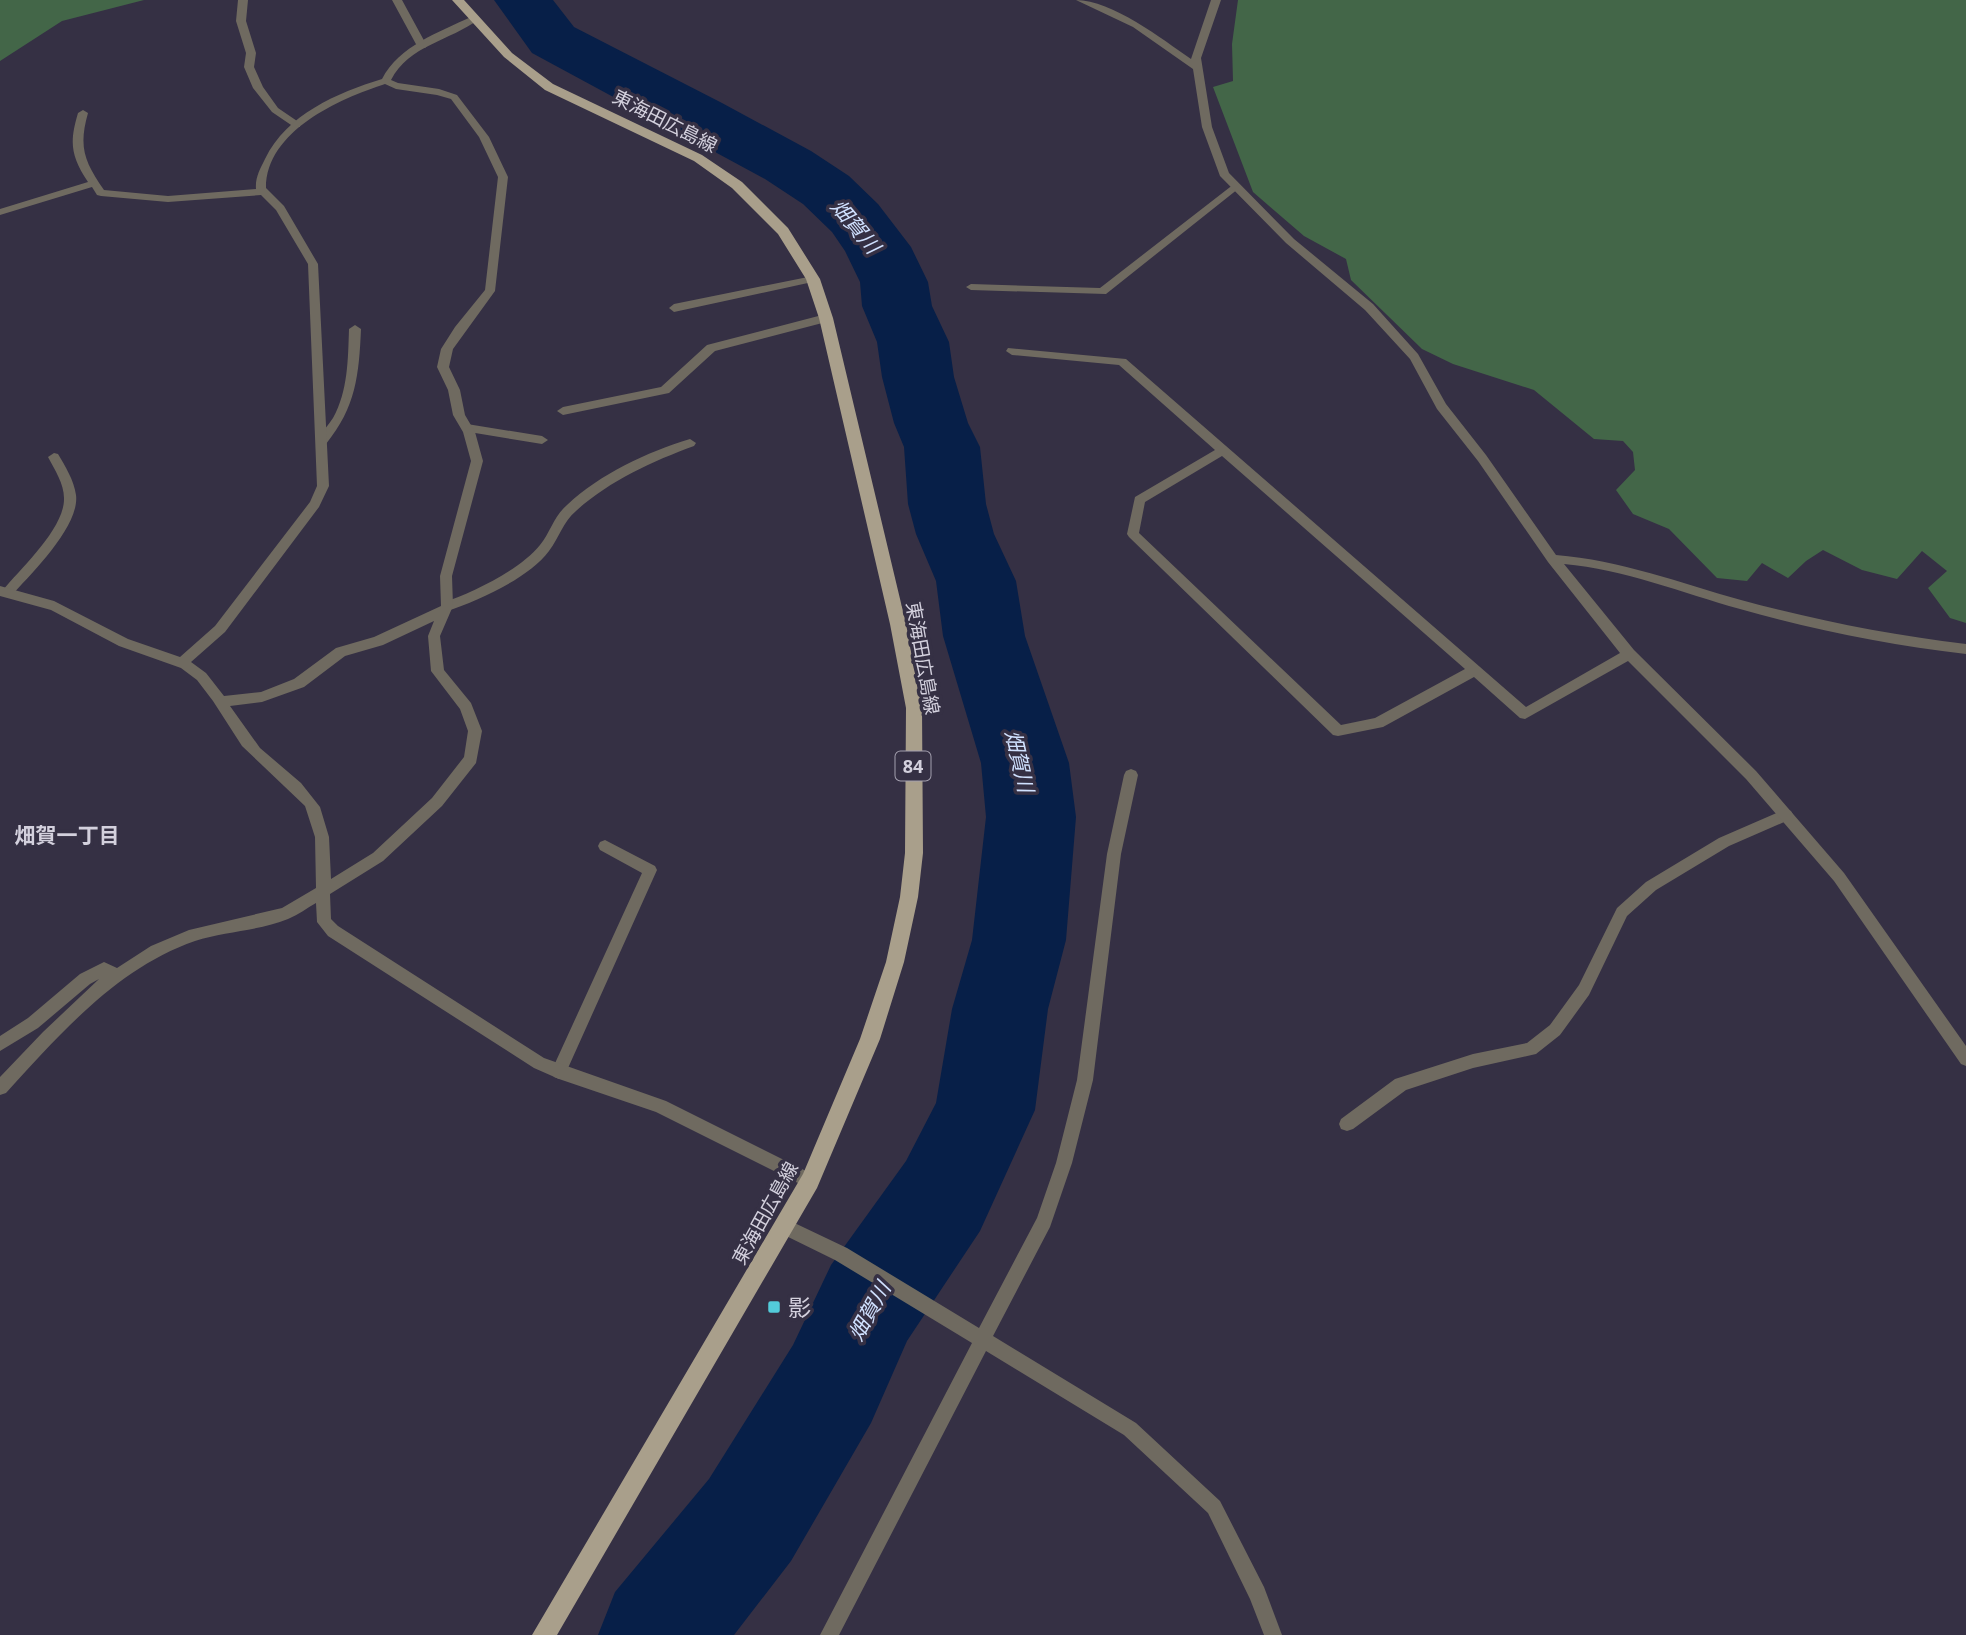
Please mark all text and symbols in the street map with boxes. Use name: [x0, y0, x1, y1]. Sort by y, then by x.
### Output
street label: 東海田広島線: [608, 84, 722, 158]
water label: 畑賀川: [825, 193, 888, 261]
street label: 東海田広島線: [900, 600, 946, 716]
water label: 畑賀川: [999, 727, 1041, 797]
road number: 84: [895, 752, 930, 780]
district label: 畑賀一丁目: [15, 821, 120, 849]
street label: 東海田広島線: [726, 1157, 804, 1269]
water label: 畑賀川: [841, 1275, 897, 1345]
place label: 影: [788, 1291, 811, 1323]
marker: 影: [766, 1299, 782, 1315]

